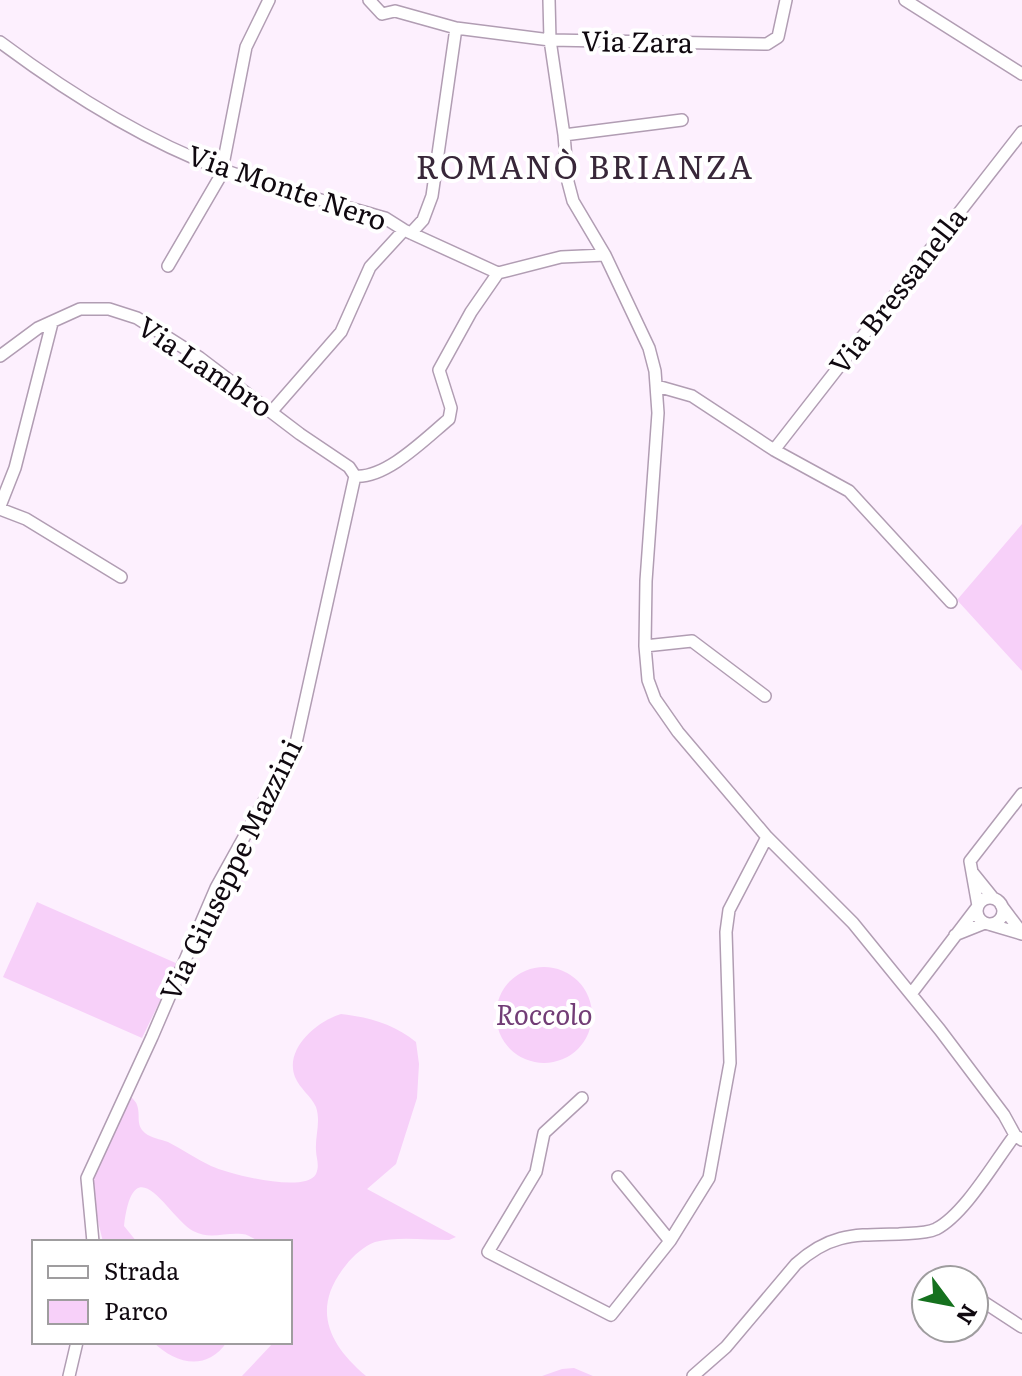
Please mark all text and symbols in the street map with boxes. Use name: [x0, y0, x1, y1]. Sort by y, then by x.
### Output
street label: Via Zara: [581, 18, 693, 62]
street label: Via Monte Nero: [182, 132, 393, 240]
district label: ROMANÒ BRIANZA: [416, 141, 754, 189]
street label: Via Bressanella: [818, 197, 975, 382]
street label: Via Lambro: [130, 304, 282, 426]
street label: Via Giuseppe Mazzini: [147, 731, 311, 1007]
park label: Roccolo: [495, 992, 593, 1034]
legend: [32, 1240, 292, 1344]
text: Strada: [104, 1252, 179, 1287]
north arrow: [910, 1264, 990, 1344]
text: Parco: [104, 1292, 168, 1327]
text: N: [949, 1299, 987, 1332]

